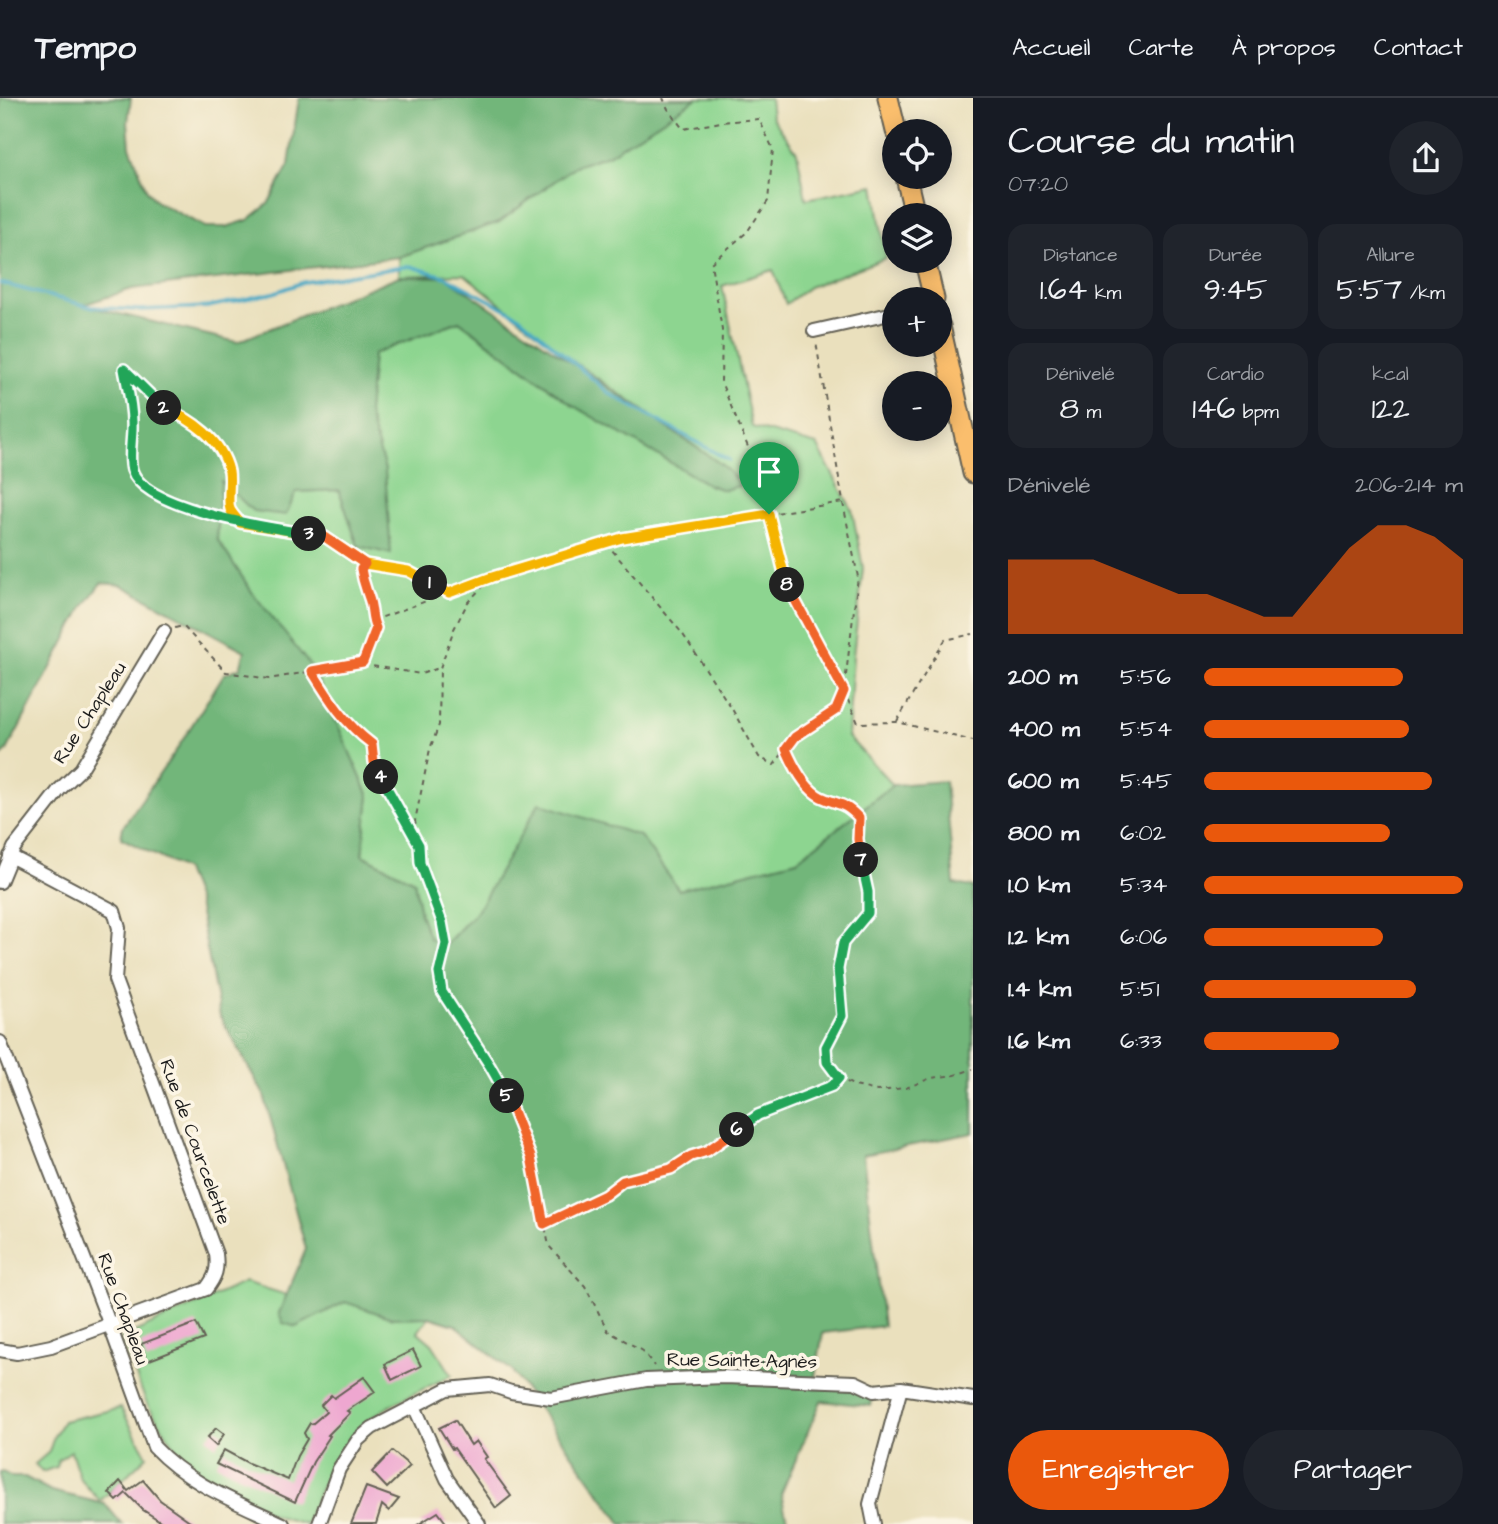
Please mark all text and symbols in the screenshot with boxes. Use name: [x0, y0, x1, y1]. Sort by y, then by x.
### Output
text: Tempo: [35, 25, 136, 71]
text: Accueil: [1012, 31, 1091, 65]
text: Carte: [1129, 31, 1194, 65]
text: À propos: [1232, 31, 1336, 65]
text: Contact: [1374, 31, 1463, 65]
text: Course du matin: [1008, 116, 1294, 168]
map controls: [882, 119, 952, 441]
button: locate: [882, 119, 952, 189]
button: share: [1389, 121, 1463, 195]
text: 07:20: [1008, 168, 1068, 200]
button: layers: [882, 203, 952, 273]
text: Distance: [1044, 242, 1117, 269]
text: Durée: [1209, 242, 1262, 269]
text: Allure: [1366, 242, 1415, 269]
text: 1.64: [1040, 269, 1087, 311]
text: 9:45: [1204, 269, 1267, 311]
text: 5:57: [1336, 269, 1402, 311]
text: km: [1087, 280, 1121, 307]
text: /km: [1402, 280, 1445, 307]
button: +: [882, 287, 952, 357]
text: Dénivelé: [1046, 361, 1115, 388]
text: Cardio: [1207, 361, 1264, 388]
text: kcal: [1372, 361, 1409, 388]
button: −: [882, 371, 952, 441]
text: 8: [1060, 388, 1079, 430]
text: 146: [1192, 388, 1235, 430]
text: 122: [1371, 388, 1410, 430]
pin: 2: [146, 390, 182, 426]
text: 2: [158, 394, 169, 421]
text: m: [1079, 399, 1101, 426]
text: bpm: [1235, 399, 1279, 426]
pin: [739, 442, 799, 514]
icon: arrive: [750, 453, 788, 491]
text: Dénivelé: [1008, 469, 1091, 501]
text: 206–214 m: [1355, 469, 1463, 501]
pin: 3: [292, 516, 326, 551]
text: 3: [304, 520, 313, 547]
pin: 1: [412, 566, 448, 601]
pin: 8: [770, 568, 804, 602]
text: 1: [428, 569, 431, 596]
text: 8: [780, 571, 793, 598]
street label: Rue Chapleau: [47, 656, 133, 769]
text: 200 m: [1008, 661, 1077, 693]
text: 5:56: [1120, 661, 1171, 693]
text: 400 m: [1008, 713, 1080, 745]
text: 5:54: [1120, 713, 1172, 745]
pin: 4: [364, 760, 398, 794]
text: 4: [374, 763, 387, 790]
text: 600 m: [1008, 765, 1079, 797]
text: 5:45: [1120, 765, 1172, 797]
text: 800 m: [1008, 817, 1079, 849]
text: 6:02: [1120, 817, 1166, 849]
pin: 7: [844, 842, 878, 878]
text: 7: [855, 846, 866, 873]
text: 1.0 km: [1008, 869, 1070, 901]
text: 5:34: [1120, 869, 1167, 901]
text: 1.2 km: [1008, 921, 1069, 953]
text: 6:06: [1120, 921, 1167, 953]
text: 1.4 km: [1008, 973, 1071, 1005]
text: 5:51: [1120, 973, 1159, 1005]
text: 1.6 km: [1008, 1025, 1070, 1057]
text: 6:33: [1120, 1025, 1162, 1057]
street label: Rue de Courcelette: [153, 1056, 237, 1228]
pin: 5: [490, 1079, 524, 1114]
text: 5: [500, 1082, 513, 1109]
pin: 6: [720, 1112, 754, 1148]
text: 6: [731, 1116, 742, 1143]
street label: Rue Chapleau: [90, 1250, 156, 1369]
street label: Rue Sainte-Agnès: [667, 1346, 817, 1377]
button: Enregistrer: [1008, 1430, 1229, 1510]
button: Partager: [1243, 1430, 1463, 1510]

